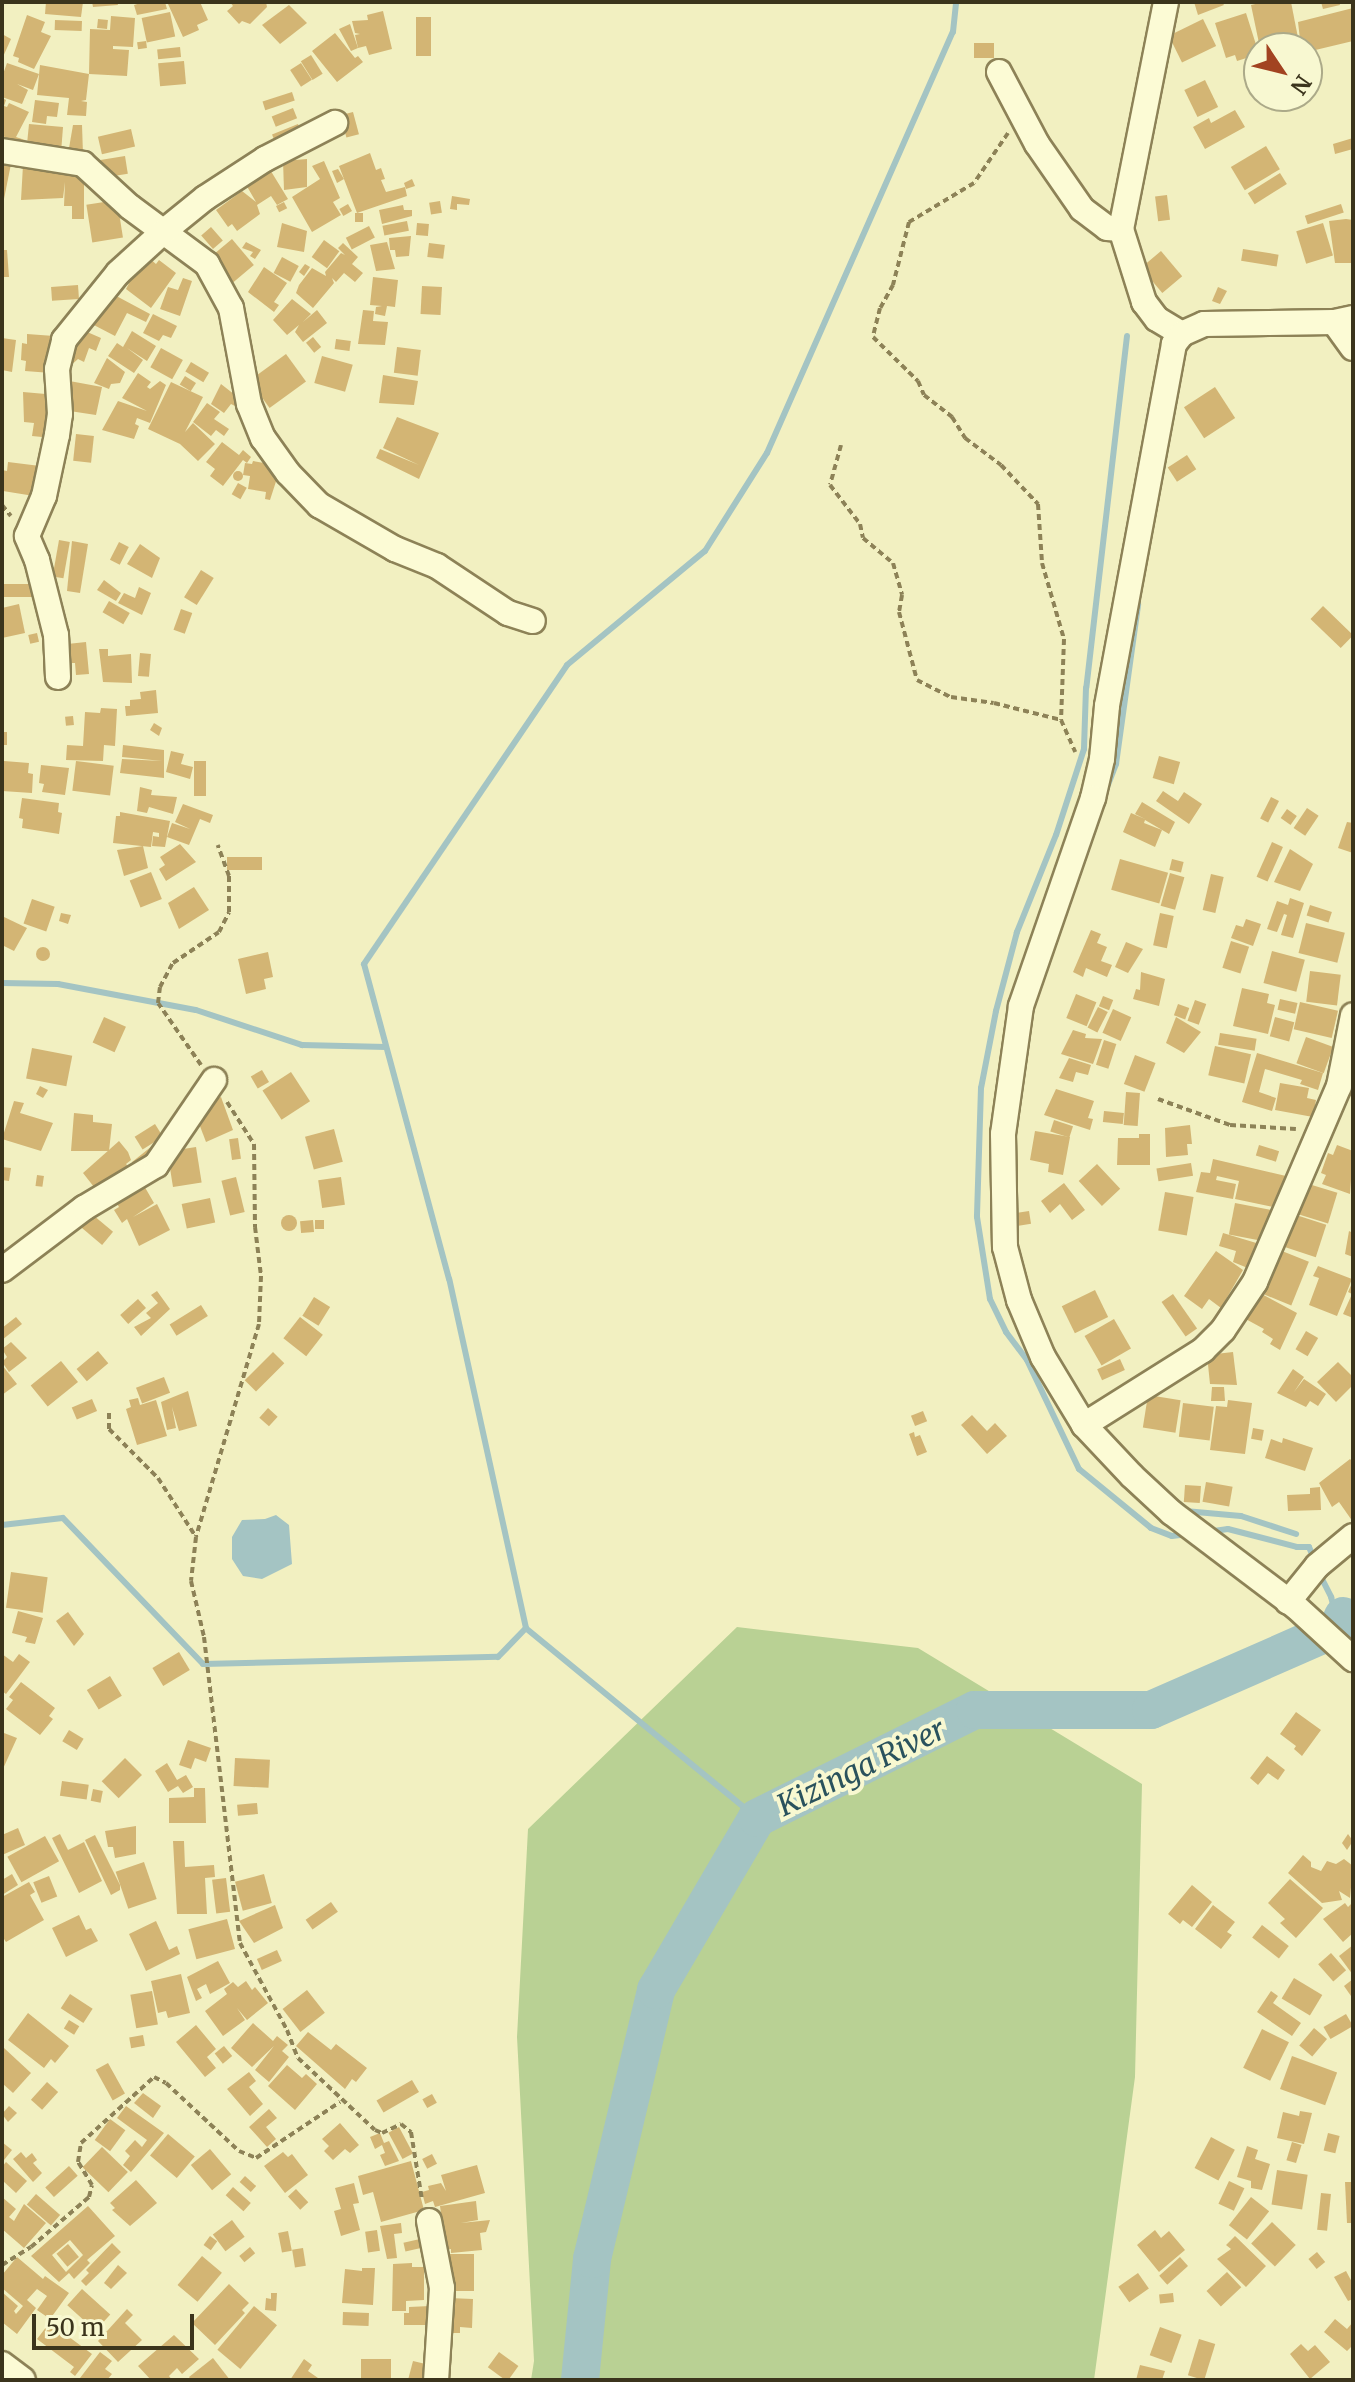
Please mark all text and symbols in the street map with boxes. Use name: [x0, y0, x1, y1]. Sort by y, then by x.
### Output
north arrow: [1243, 32, 1323, 112]
text: N: [1285, 69, 1317, 100]
water label: Kizinga River: [771, 1711, 951, 1823]
scale bar: [36, 2298, 198, 2348]
text: 50 m: [46, 2312, 105, 2343]

